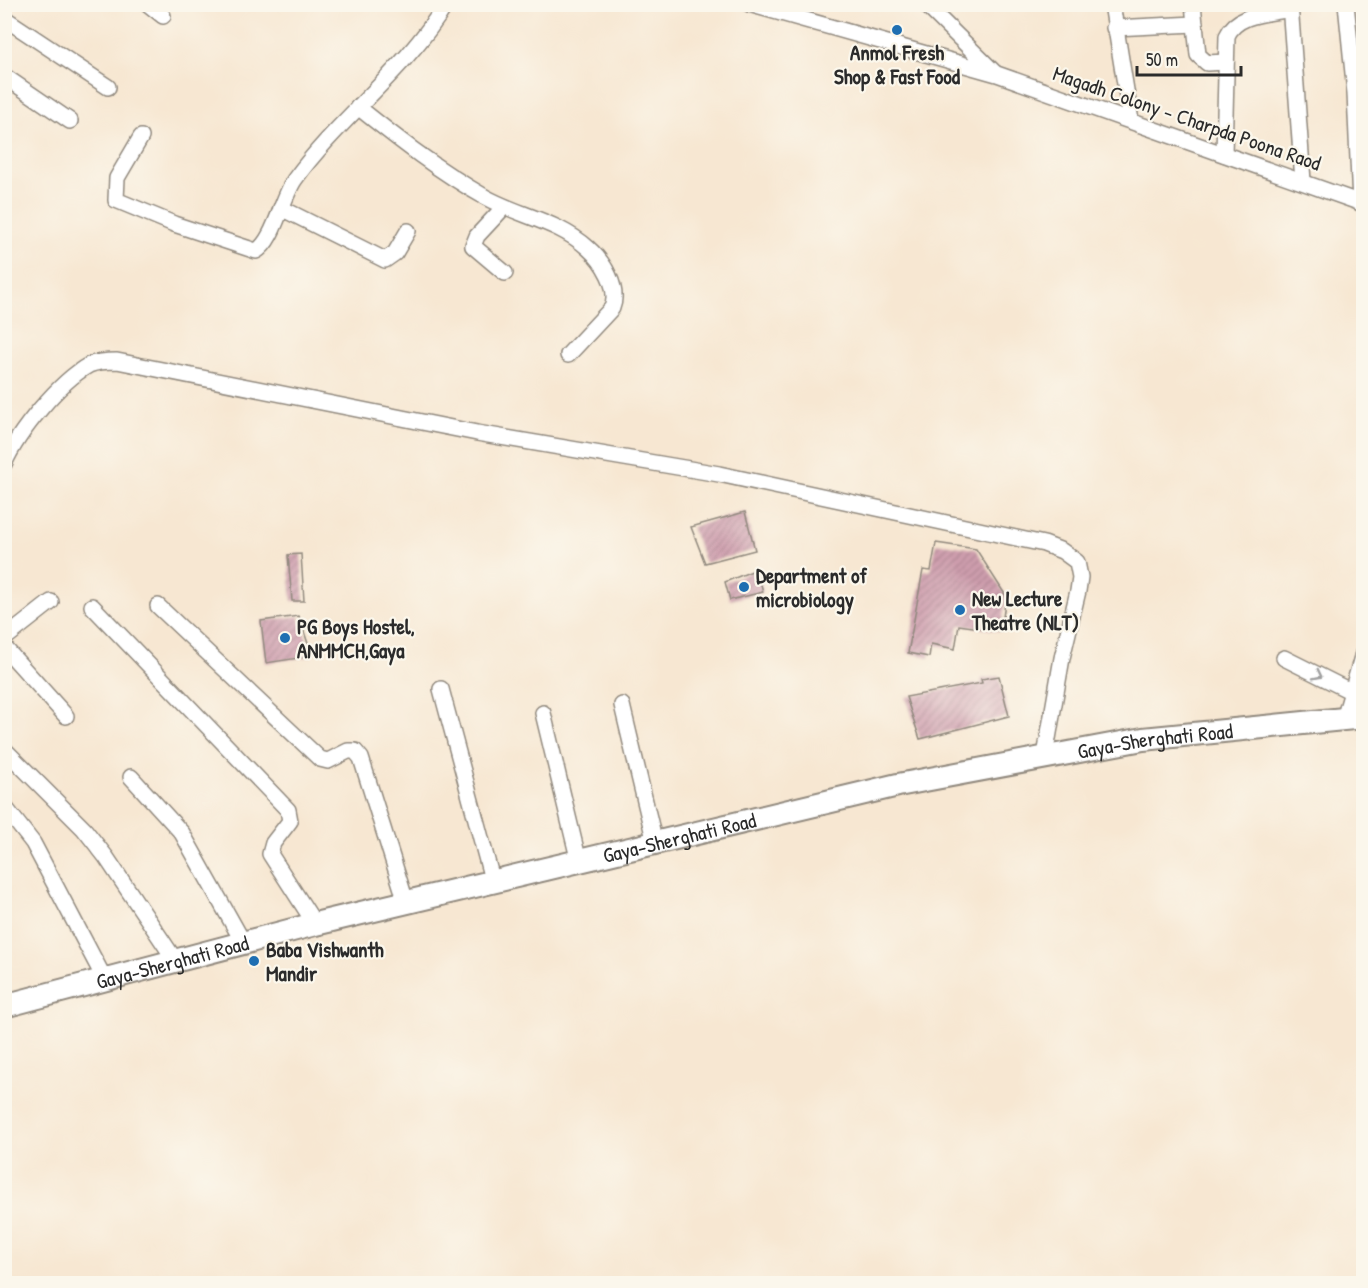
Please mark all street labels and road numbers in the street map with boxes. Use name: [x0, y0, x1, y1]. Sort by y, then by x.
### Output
street label: Magadh Colony - Charpda Poona Raod: [1049, 58, 1325, 178]
street label: Gaya-Sherghati Road: [1075, 716, 1234, 766]
street label: Gaya-Sherghati Road: [600, 805, 759, 869]
street label: Gaya-Sherghati Road: [93, 928, 252, 996]

